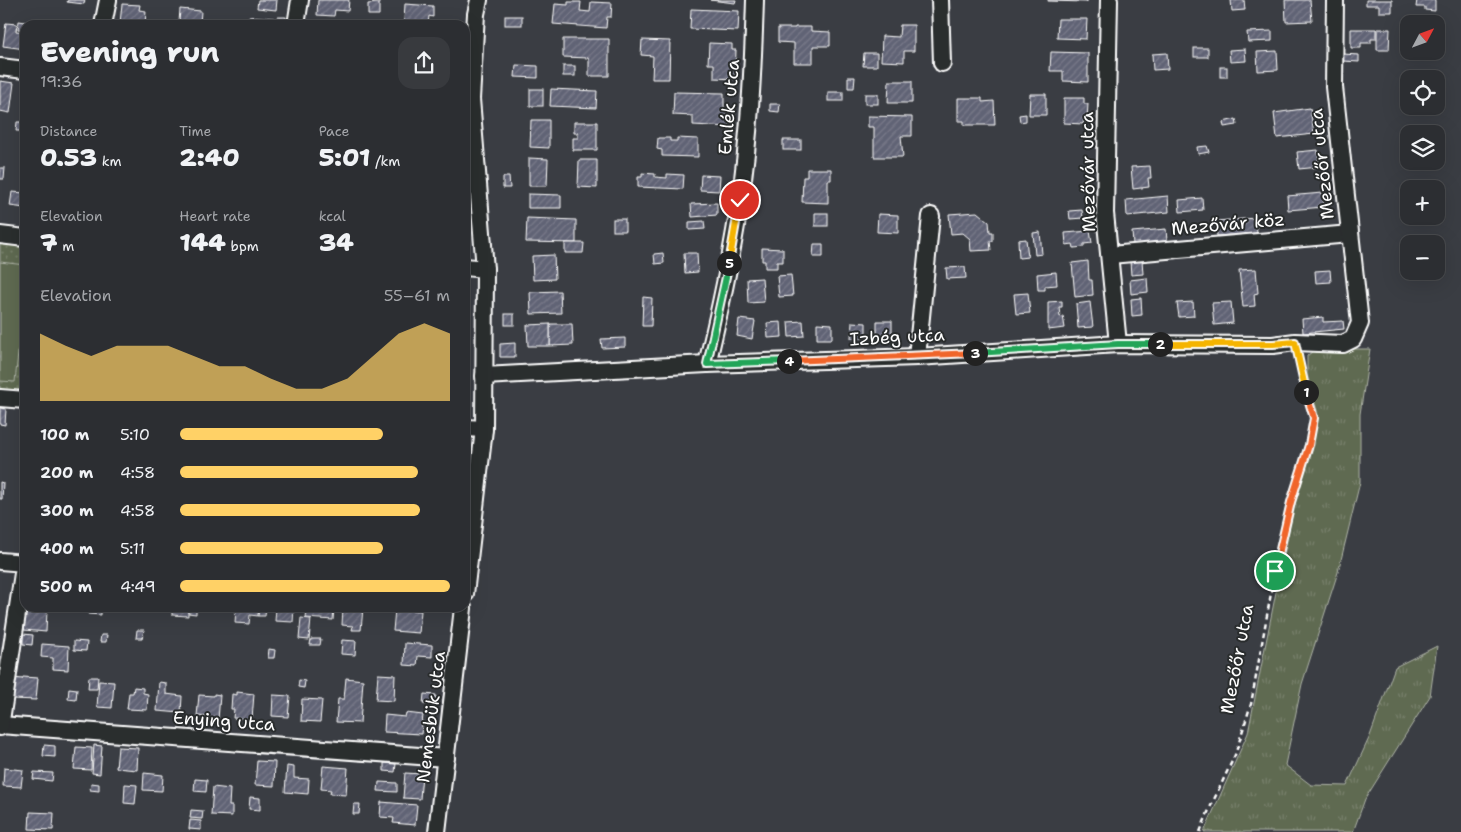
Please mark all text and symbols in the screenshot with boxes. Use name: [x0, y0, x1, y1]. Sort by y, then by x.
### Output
north arrow: [1400, 15, 1445, 60]
map controls: [1400, 15, 1445, 280]
text: Evening run: [40, 33, 219, 71]
button: share: [398, 37, 450, 89]
street label: Emlék utca: [713, 58, 745, 156]
button: locate: [1400, 70, 1445, 115]
text: 19:36: [40, 71, 82, 92]
street label: Mezőőr utca: [1304, 107, 1340, 221]
street label: Mezővár utca: [1075, 112, 1101, 232]
text: Distance: [40, 122, 97, 140]
text: Time: [179, 122, 211, 140]
text: Pace: [319, 122, 349, 140]
button: layers: [1400, 125, 1445, 170]
text: 0.53: [40, 140, 97, 174]
text: 2:40: [179, 140, 240, 174]
text: 5:01: [319, 140, 370, 174]
text: km: [97, 152, 121, 170]
text: /km: [370, 152, 400, 170]
pin: [719, 179, 761, 221]
button: +: [1400, 180, 1445, 225]
icon: check: [726, 186, 754, 214]
text: Elevation: [40, 207, 103, 225]
text: Heart rate: [179, 207, 251, 225]
text: kcal: [319, 207, 346, 225]
street label: Mezővár köz: [1170, 207, 1286, 241]
text: 7: [40, 225, 58, 259]
text: 144: [179, 225, 226, 259]
text: 34: [319, 225, 354, 259]
button: −: [1400, 235, 1445, 280]
text: m: [58, 237, 74, 255]
text: bpm: [226, 237, 259, 255]
pin: 5: [716, 250, 742, 276]
text: 5: [725, 254, 734, 272]
text: Elevation: [40, 285, 112, 306]
text: 55–61 m: [384, 285, 450, 306]
street label: Izbég utca: [849, 323, 945, 351]
pin: 2: [1148, 332, 1172, 356]
text: 2: [1156, 335, 1165, 353]
pin: 3: [962, 340, 988, 366]
text: 3: [971, 344, 980, 362]
pin: 4: [776, 348, 802, 374]
text: 4: [785, 352, 794, 370]
pin: 1: [1294, 380, 1318, 404]
text: 1: [1303, 383, 1310, 401]
text: 100 m: [40, 424, 89, 445]
text: 5:10: [120, 424, 150, 445]
text: 200 m: [40, 462, 93, 483]
text: 4:58: [120, 462, 155, 483]
text: 300 m: [40, 500, 94, 521]
text: 4:58: [120, 500, 155, 521]
text: 400 m: [40, 538, 94, 559]
text: 5:11: [120, 538, 145, 559]
pin: [1254, 550, 1296, 592]
icon: arrive: [1261, 557, 1289, 585]
text: 500 m: [40, 576, 92, 597]
text: 4:49: [120, 576, 156, 597]
street label: Mezőőr utca: [1215, 602, 1259, 716]
street label: Nemesbük utca: [411, 650, 451, 784]
street label: Enying utca: [172, 705, 276, 737]

